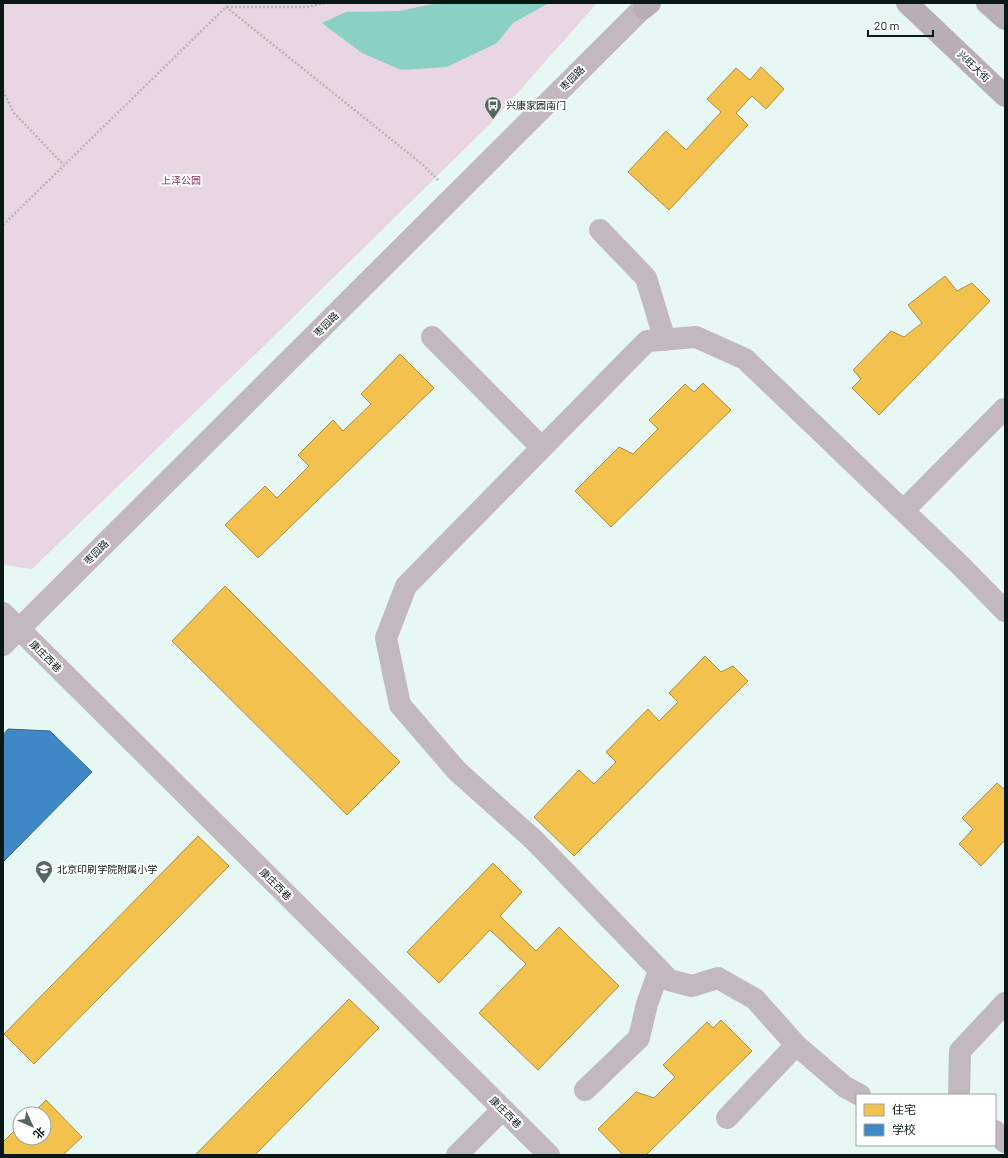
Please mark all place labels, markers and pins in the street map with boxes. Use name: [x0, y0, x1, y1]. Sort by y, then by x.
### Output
bus stop icon: 兴康家园南门: [483, 95, 503, 120]
place label: 兴康家园南门: [506, 99, 566, 111]
school or university icon: 北京印刷学院附属小学: [34, 859, 54, 884]
place label: 北京印刷学院附属小学: [57, 863, 157, 875]

